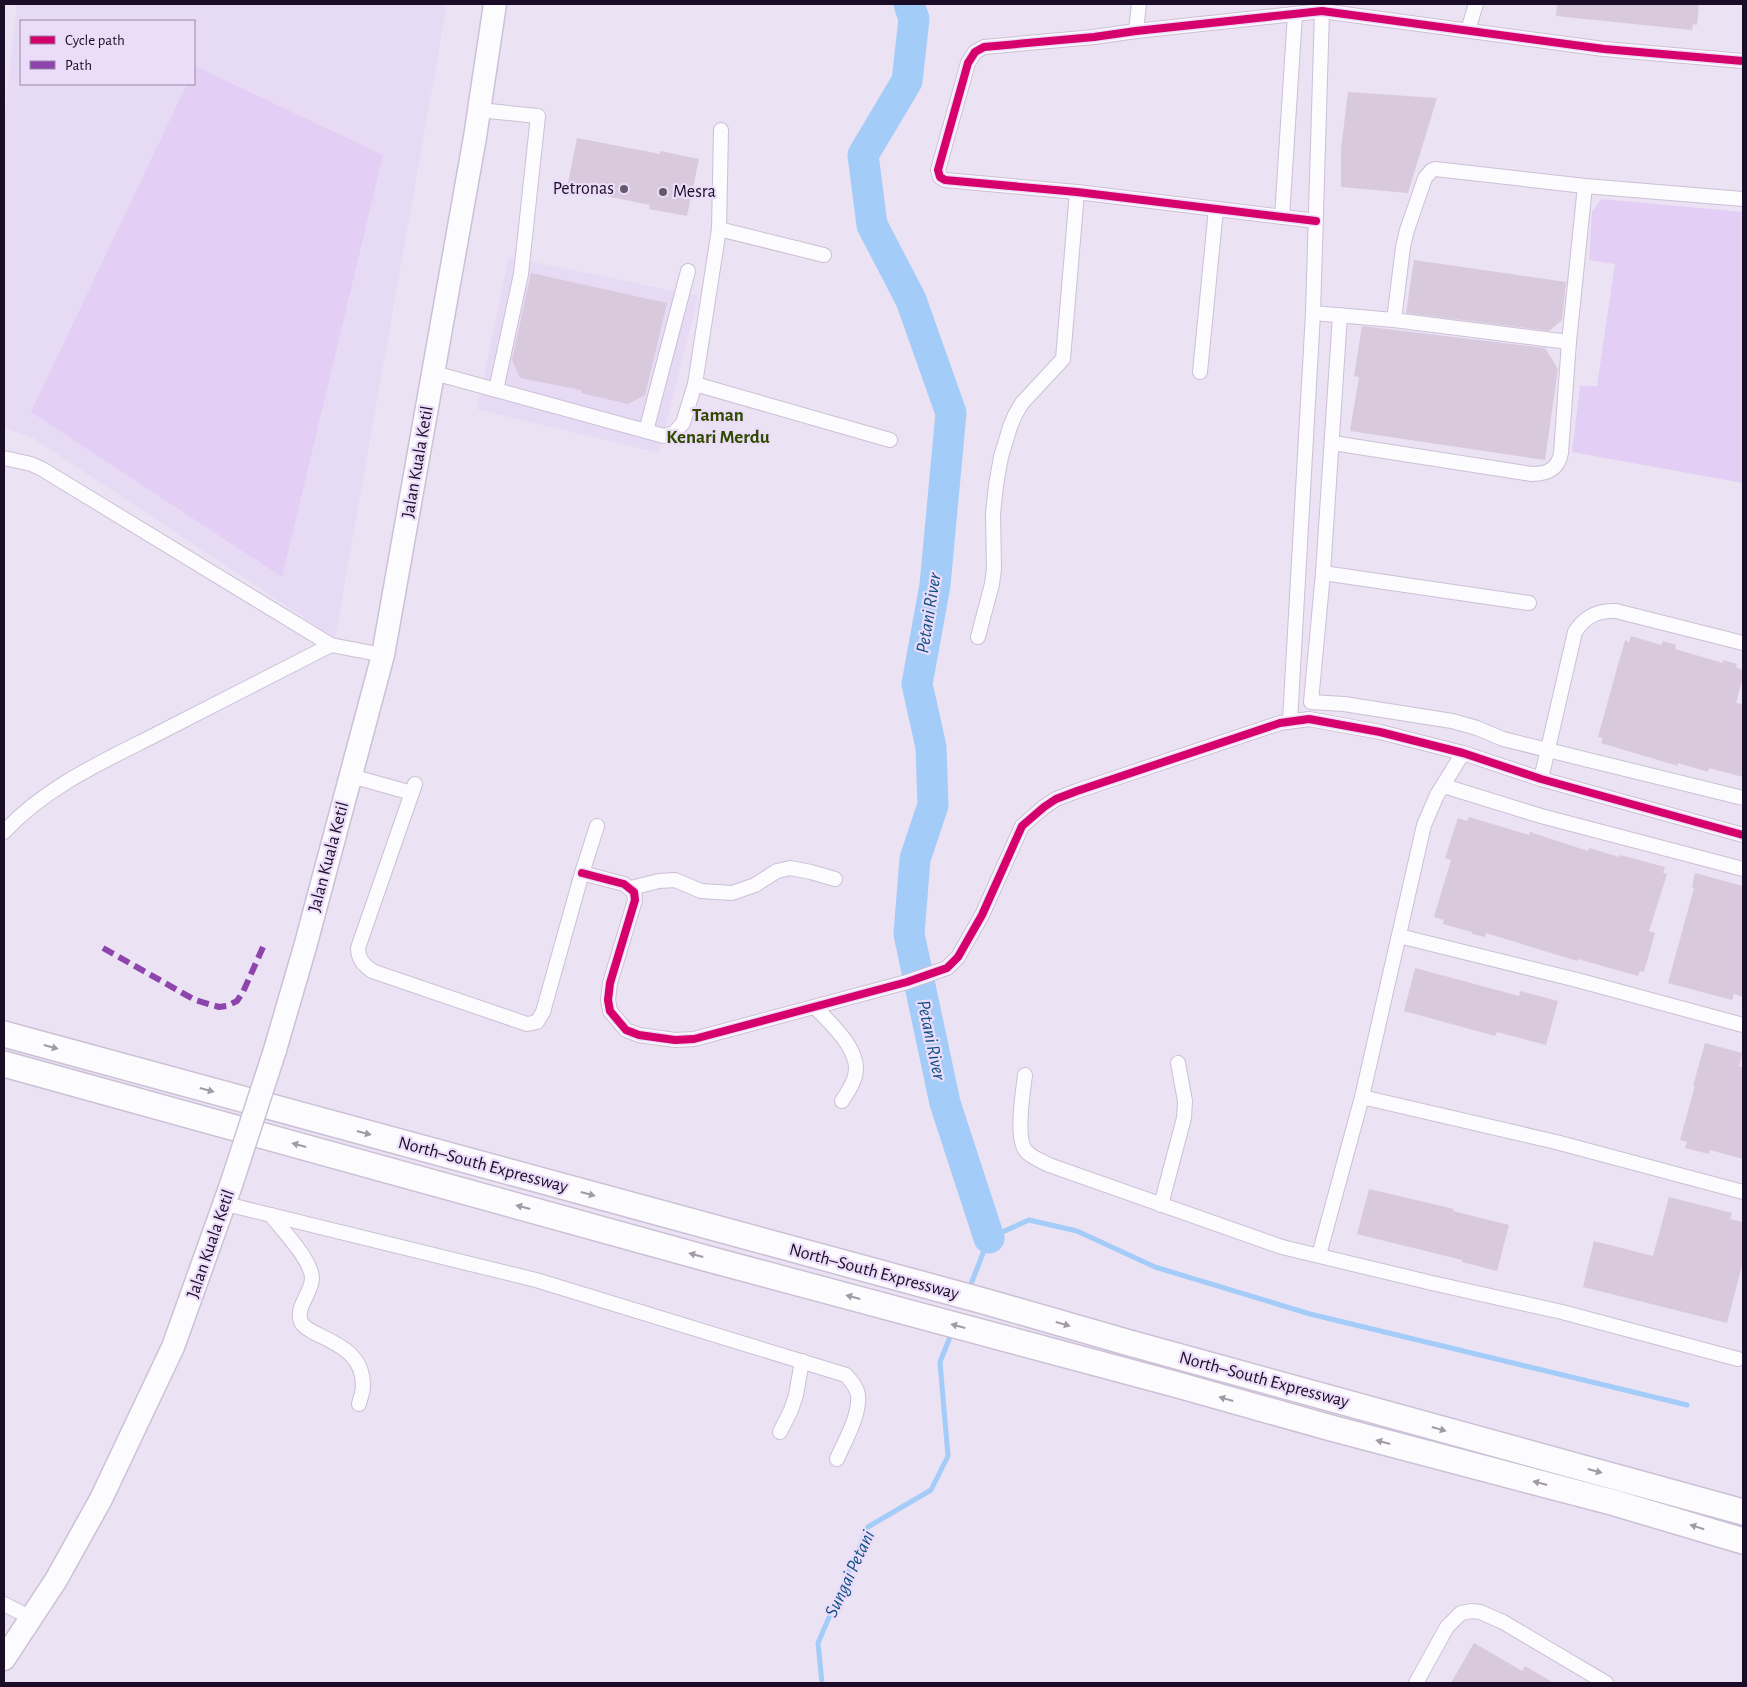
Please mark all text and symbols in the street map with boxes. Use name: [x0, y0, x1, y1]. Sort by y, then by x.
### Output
legend: [20, 20, 195, 85]
text: Cycle path: [65, 33, 125, 48]
text: Path: [65, 58, 92, 73]
place label: Petronas: [553, 180, 614, 198]
marker: Petronas: [618, 183, 630, 195]
place label: Mesra: [673, 183, 716, 201]
marker: Mesra: [657, 186, 669, 198]
street label: Jalan Kuala Ketil: [399, 405, 437, 519]
district label: Taman Kenari Merdu: [666, 406, 770, 447]
water label: Petani River: [913, 571, 945, 655]
street label: Jalan Kuala Ketil: [306, 800, 352, 914]
water label: Petani River: [913, 998, 949, 1082]
one-way arrow: [43, 1043, 58, 1051]
one-way arrow: [200, 1086, 215, 1094]
one-way arrow: [357, 1129, 372, 1137]
street label: North–South Expressway: [396, 1134, 570, 1196]
one-way arrow: [291, 1141, 306, 1149]
street label: Jalan Kuala Ketil: [184, 1187, 238, 1301]
one-way arrow: [581, 1190, 596, 1198]
one-way arrow: [515, 1203, 530, 1211]
street label: North–South Expressway: [787, 1241, 961, 1303]
one-way arrow: [689, 1251, 704, 1259]
one-way arrow: [846, 1293, 861, 1301]
one-way arrow: [1055, 1320, 1070, 1328]
one-way arrow: [951, 1321, 966, 1329]
street label: North–South Expressway: [1177, 1349, 1351, 1411]
one-way arrow: [1219, 1394, 1234, 1402]
one-way arrow: [1431, 1425, 1446, 1433]
one-way arrow: [1376, 1438, 1391, 1446]
one-way arrow: [1588, 1468, 1603, 1476]
one-way arrow: [1533, 1479, 1548, 1487]
one-way arrow: [1689, 1523, 1704, 1531]
water label: Sungai Petani: [822, 1528, 878, 1620]

